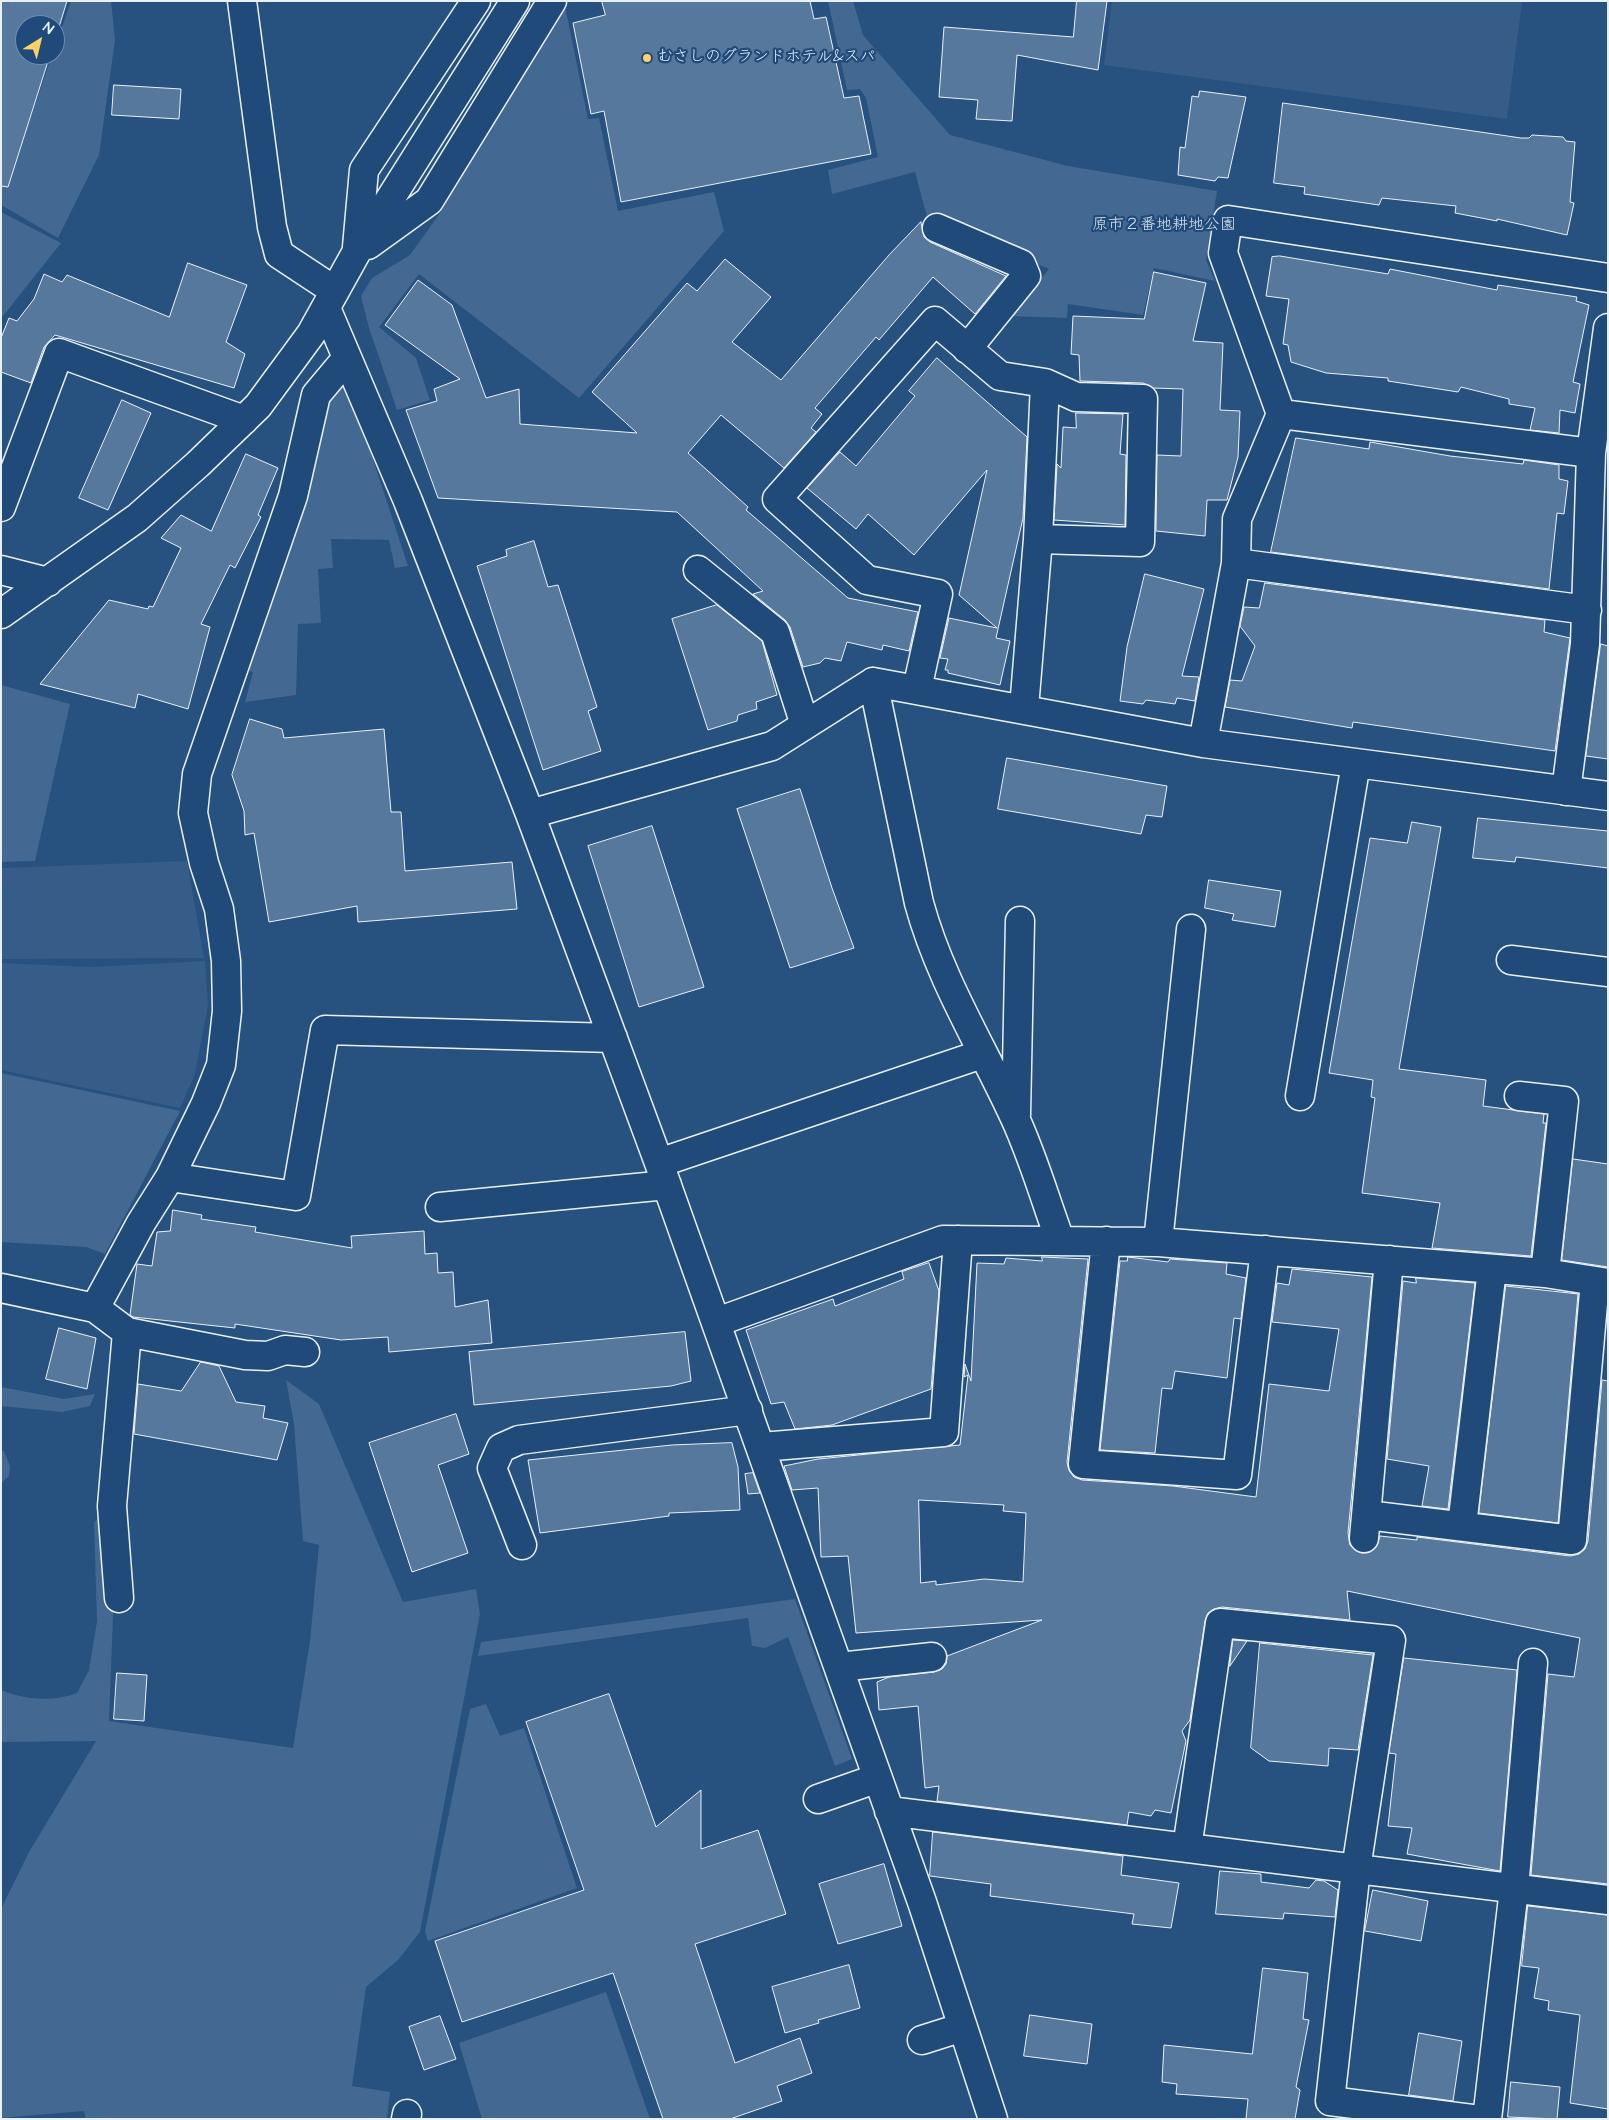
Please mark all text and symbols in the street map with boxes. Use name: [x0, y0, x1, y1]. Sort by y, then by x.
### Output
north arrow: [15, 15, 65, 65]
text: N: [39, 18, 58, 39]
place label: むさしのグランドホテル&スパ: [657, 48, 876, 68]
marker: むさしのグランドホテル&スパ: [641, 52, 653, 64]
park label: 原市２番地耕地公園: [1092, 216, 1236, 236]

